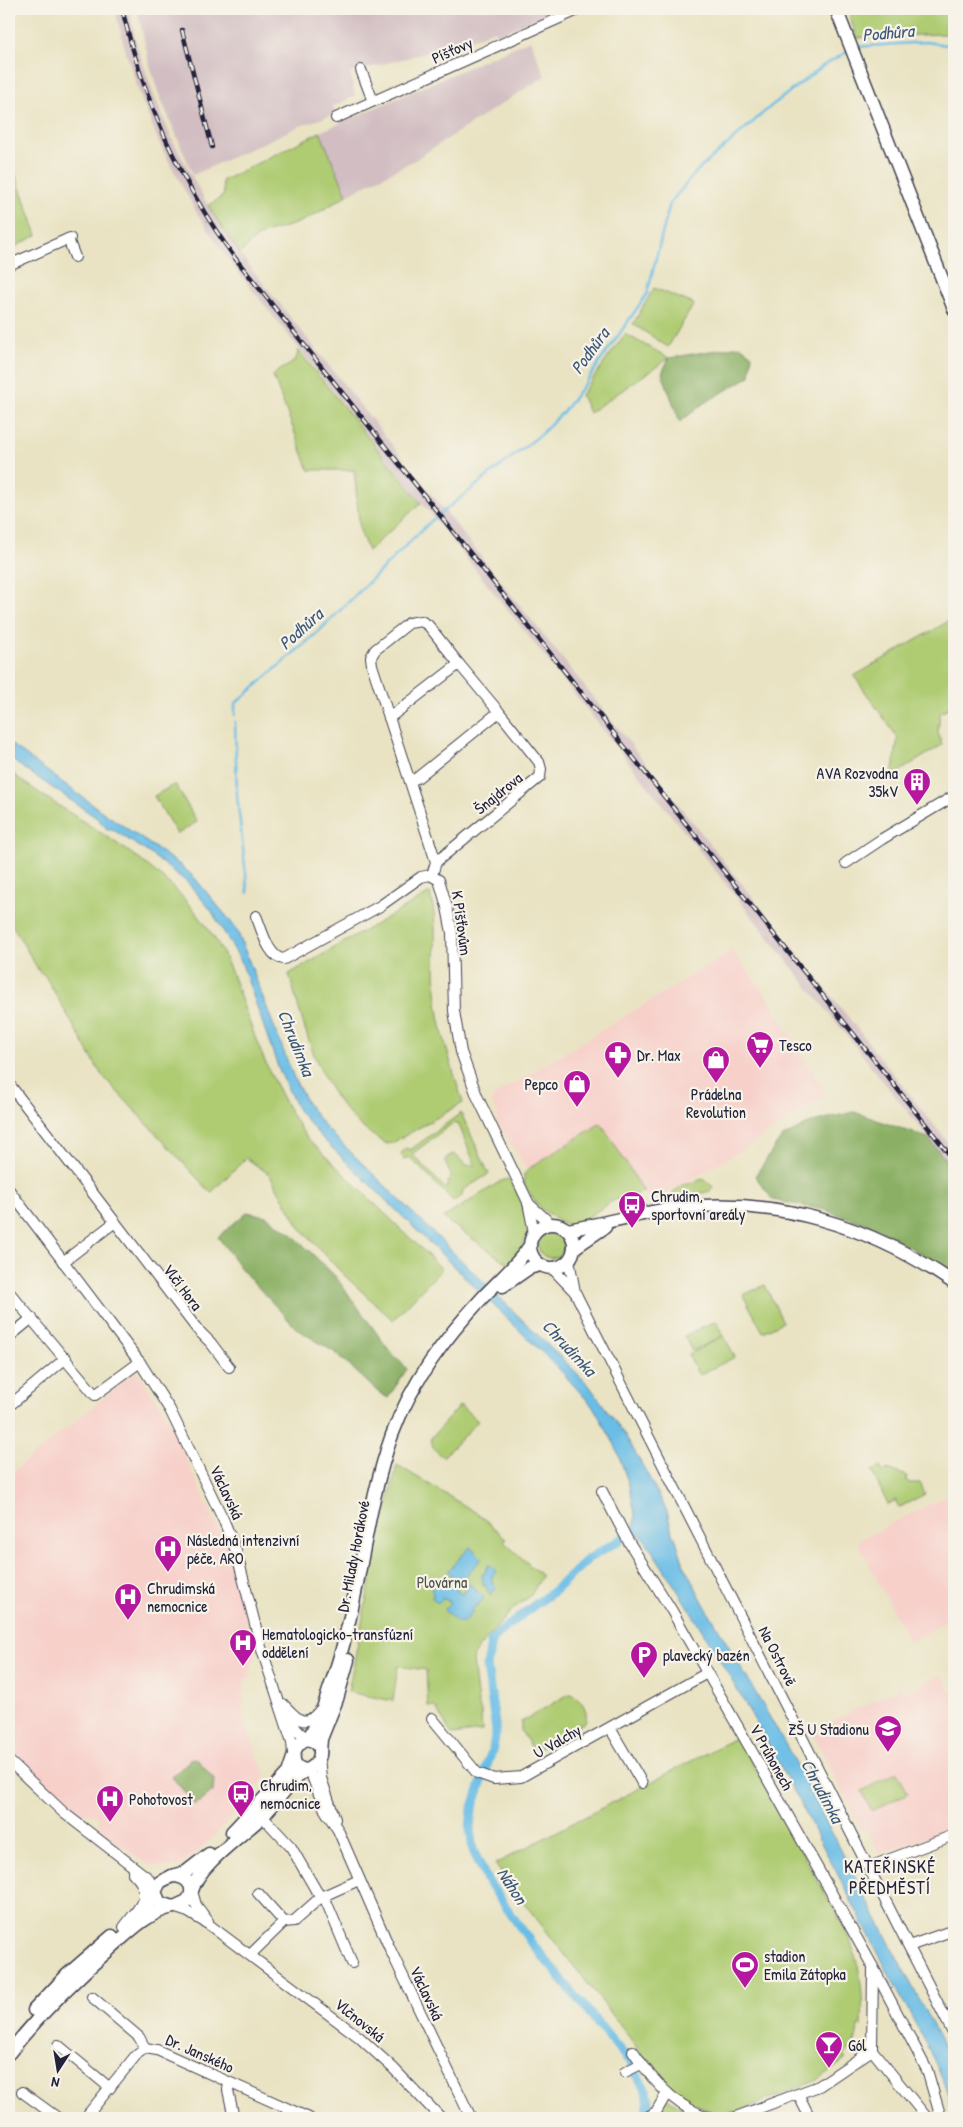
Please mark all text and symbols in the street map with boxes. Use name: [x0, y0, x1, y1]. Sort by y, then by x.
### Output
water label: Podhůra: [861, 18, 917, 47]
street label: Píšťovy: [428, 31, 476, 69]
water label: Podhůra: [564, 321, 616, 379]
water label: Podhůra: [273, 601, 330, 655]
place label: AVA Rozvodna 35kV: [817, 762, 898, 802]
street label: Šnajdrova: [469, 767, 527, 819]
building icon: AVA Rozvodna 35kV: [902, 767, 932, 806]
street label: K Píšťovům: [447, 889, 477, 957]
water label: Chrudimka: [272, 1006, 322, 1081]
supermarket icon: Tesco: [745, 1030, 775, 1069]
place label: Tesco: [779, 1034, 812, 1056]
pharmacy icon: Dr. Max: [603, 1040, 633, 1079]
place label: Dr. Max: [637, 1044, 681, 1066]
shop icon: Prádelna Revolution: [701, 1045, 731, 1084]
shop icon: Pepco: [562, 1069, 592, 1108]
place label: Pepco: [524, 1073, 559, 1095]
place label: Prádelna Revolution: [686, 1083, 746, 1123]
place label: Chrudim, sportovní areály: [651, 1185, 746, 1225]
bus stop icon: Chrudim, sportovní areály: [617, 1190, 647, 1229]
street label: Vlčí Hora: [158, 1259, 208, 1315]
water label: Chrudimka: [537, 1314, 603, 1383]
street label: Václavská: [205, 1461, 249, 1523]
street label: Dr. Milady Horákové: [331, 1498, 375, 1614]
place label: Následná intenzivní péče, ARO: [187, 1529, 300, 1569]
hospital icon: Následná intenzivní péče, ARO: [153, 1534, 183, 1573]
park label: Plovárna: [417, 1571, 467, 1593]
place label: Chrudimská nemocnice: [147, 1577, 215, 1617]
hospital icon: Chrudimská nemocnice: [113, 1582, 143, 1621]
street label: Na Ostrově: [754, 1622, 803, 1690]
place label: Hematologicko-transfúzní oddělení: [262, 1623, 413, 1663]
hospital icon: Hematologicko-transfúzní oddělení: [228, 1628, 258, 1667]
parking icon: plavecký bazén: [629, 1640, 659, 1679]
place label: plavecký bazén: [663, 1644, 750, 1666]
school or university icon: ZŠ U Stadionu: [873, 1714, 903, 1753]
street label: U Valchy: [529, 1718, 585, 1763]
place label: ZŠ U Stadionu: [788, 1718, 870, 1740]
street label: V Průhonech: [745, 1720, 799, 1794]
water label: Chrudimka: [795, 1754, 851, 1829]
place label: Chrudim, nemocnice: [260, 1774, 321, 1814]
bus stop icon: Chrudim, nemocnice: [226, 1779, 256, 1818]
hospital icon: Pohotovost: [95, 1784, 125, 1823]
place label: Pohotovost: [129, 1788, 193, 1810]
district label: KATEŘINSKÉ PŘEDMĚSTÍ: [844, 1854, 936, 1900]
water label: Náhon: [491, 1862, 535, 1911]
place label: stadion Emila Zátopka: [764, 1945, 846, 1985]
sports icon: stadion Emila Zátopka: [730, 1950, 760, 1989]
street label: Václavská: [405, 1962, 449, 2024]
street label: Vlčnovská: [330, 1993, 390, 2047]
street label: Dr. Janského: [162, 2028, 238, 2078]
bar icon: Gól: [814, 2030, 844, 2069]
place label: Gól: [848, 2034, 867, 2056]
north arrow: [32, 2044, 82, 2094]
text: N: [49, 2073, 61, 2093]

